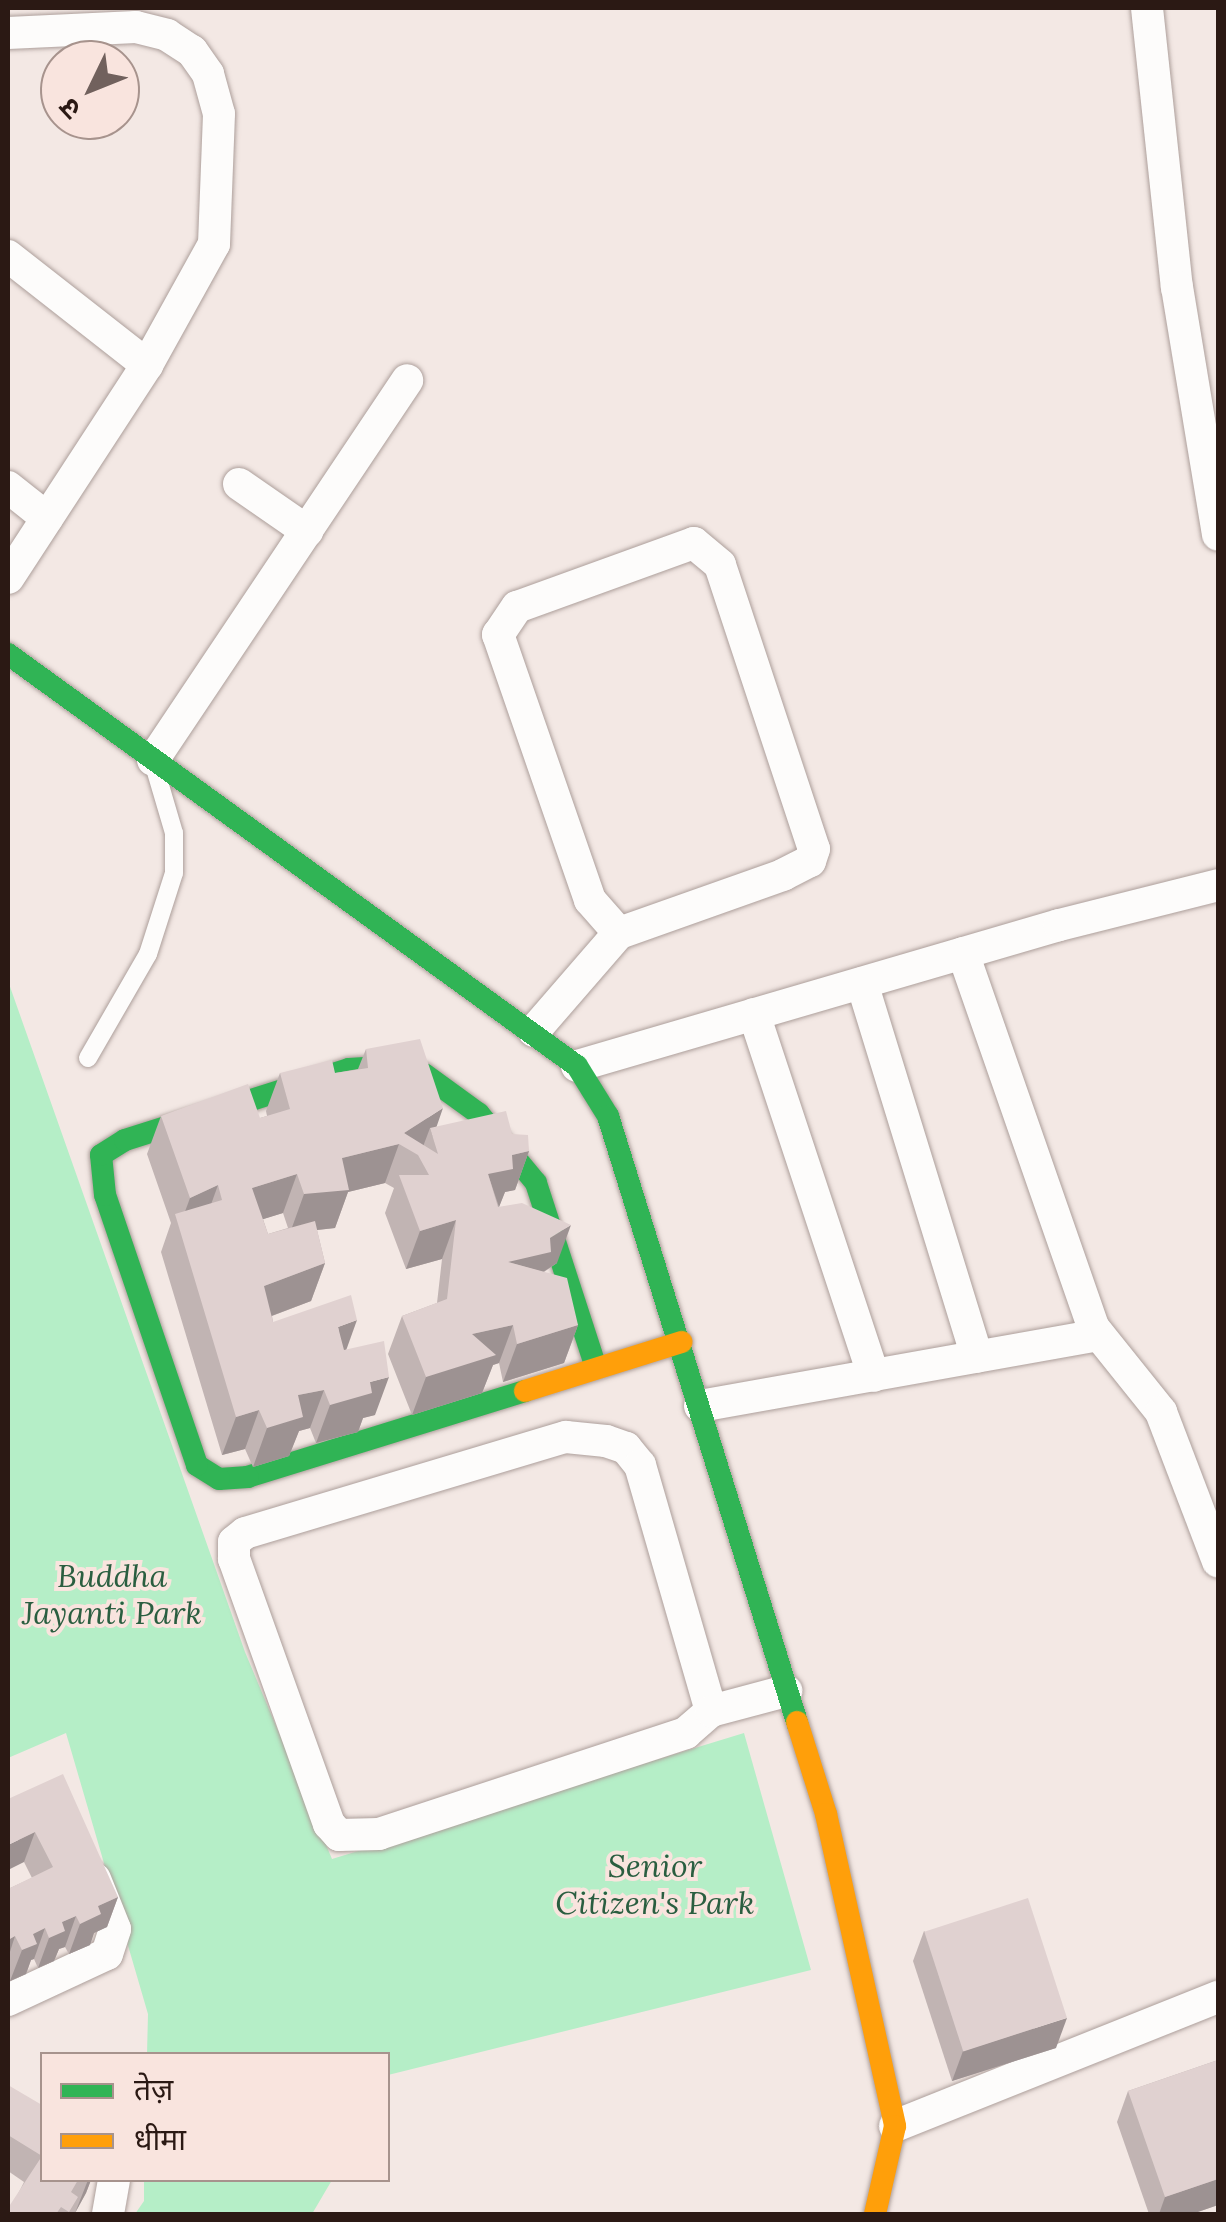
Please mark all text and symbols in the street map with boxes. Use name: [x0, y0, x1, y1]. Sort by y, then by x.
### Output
north arrow: [40, 40, 140, 140]
text: उ: [51, 91, 88, 127]
park label: Buddha Jayanti Park: [22, 1558, 202, 1633]
park label: Senior Citizen's Park: [555, 1848, 755, 1923]
legend: [40, 2052, 390, 2182]
text: तेज़: [134, 2070, 173, 2108]
text: धीमा: [134, 2120, 186, 2158]

